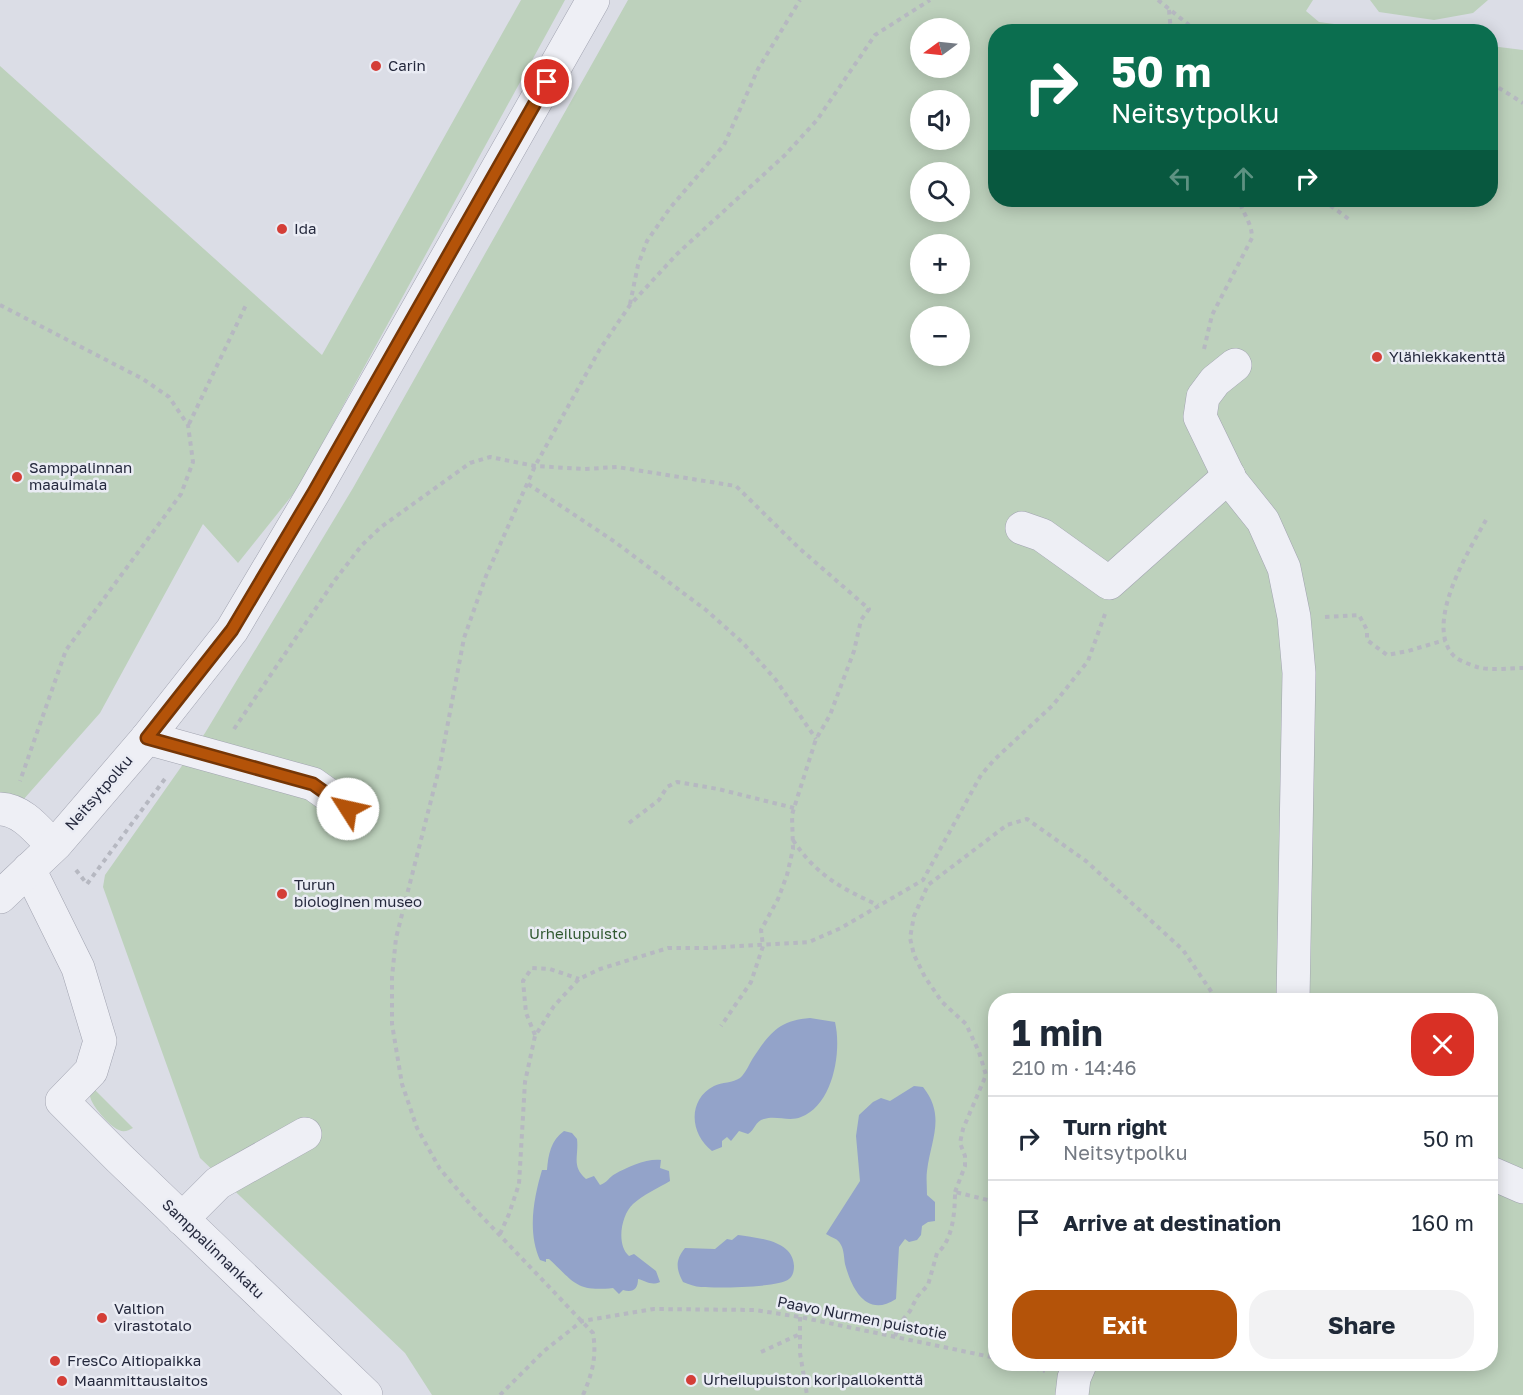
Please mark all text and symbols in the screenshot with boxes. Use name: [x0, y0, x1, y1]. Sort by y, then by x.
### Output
north arrow: [910, 18, 970, 78]
map controls: [910, 18, 970, 366]
text: 50 m: [1111, 46, 1211, 96]
icon: right: [1012, 48, 1090, 126]
place label: Carin: [388, 56, 426, 74]
pin: [521, 56, 572, 107]
marker: Carin: [369, 59, 383, 73]
icon: arrive: [530, 65, 563, 98]
button: sound: [910, 90, 970, 150]
text: Neitsytpolku: [1111, 97, 1279, 129]
button: search: [910, 162, 970, 222]
icon: left: [1164, 162, 1197, 195]
icon: ahead: [1227, 162, 1260, 195]
icon: right: [1290, 162, 1323, 195]
place label: Ida: [294, 219, 316, 237]
marker: Ida: [275, 222, 289, 236]
button: +: [910, 234, 970, 294]
button: −: [910, 306, 970, 366]
place label: Ylähiekkakenttä: [1389, 347, 1505, 365]
marker: Ylähiekkakenttä: [1370, 350, 1384, 364]
place label: Samppalinnan maauimala: [29, 458, 132, 493]
marker: Samppalinnan maauimala: [10, 470, 24, 484]
street label: Neitsytpolku: [61, 751, 136, 834]
position arrow: [316, 777, 380, 841]
place label: Turun biologinen museo: [294, 875, 422, 910]
marker: Turun biologinen museo: [275, 887, 289, 901]
park label: Urheilupuisto: [529, 924, 627, 942]
text: 1 min: [1012, 1011, 1103, 1054]
button: close: [1411, 1013, 1474, 1076]
text: 210 m · 14:46: [1012, 1055, 1137, 1079]
text: Turn right: [1063, 1113, 1167, 1140]
icon: right: [1012, 1122, 1045, 1155]
text: 50 m: [1423, 1125, 1474, 1152]
text: Neitsytpolku: [1063, 1140, 1188, 1164]
street label: Samppalinnankatu: [159, 1195, 268, 1302]
icon: arrive: [1012, 1206, 1045, 1239]
text: Arrive at destination: [1063, 1209, 1281, 1236]
text: 160 m: [1411, 1209, 1474, 1236]
button: Exit: [1012, 1290, 1237, 1359]
button: Share: [1249, 1290, 1474, 1359]
street label: Paavo Nurmen puistotie: [776, 1292, 949, 1342]
place label: Valtion virastotalo: [114, 1299, 192, 1334]
marker: Valtion virastotalo: [95, 1311, 109, 1325]
place label: FresCo Aitiopaikka: [67, 1351, 201, 1369]
marker: FresCo Aitiopaikka: [48, 1354, 62, 1368]
place label: Urheilupuiston koripallokenttä: [703, 1370, 923, 1388]
place label: Maanmittauslaitos: [74, 1371, 208, 1389]
marker: Urheilupuiston koripallokenttä: [684, 1373, 698, 1387]
marker: Maanmittauslaitos: [55, 1374, 69, 1388]

